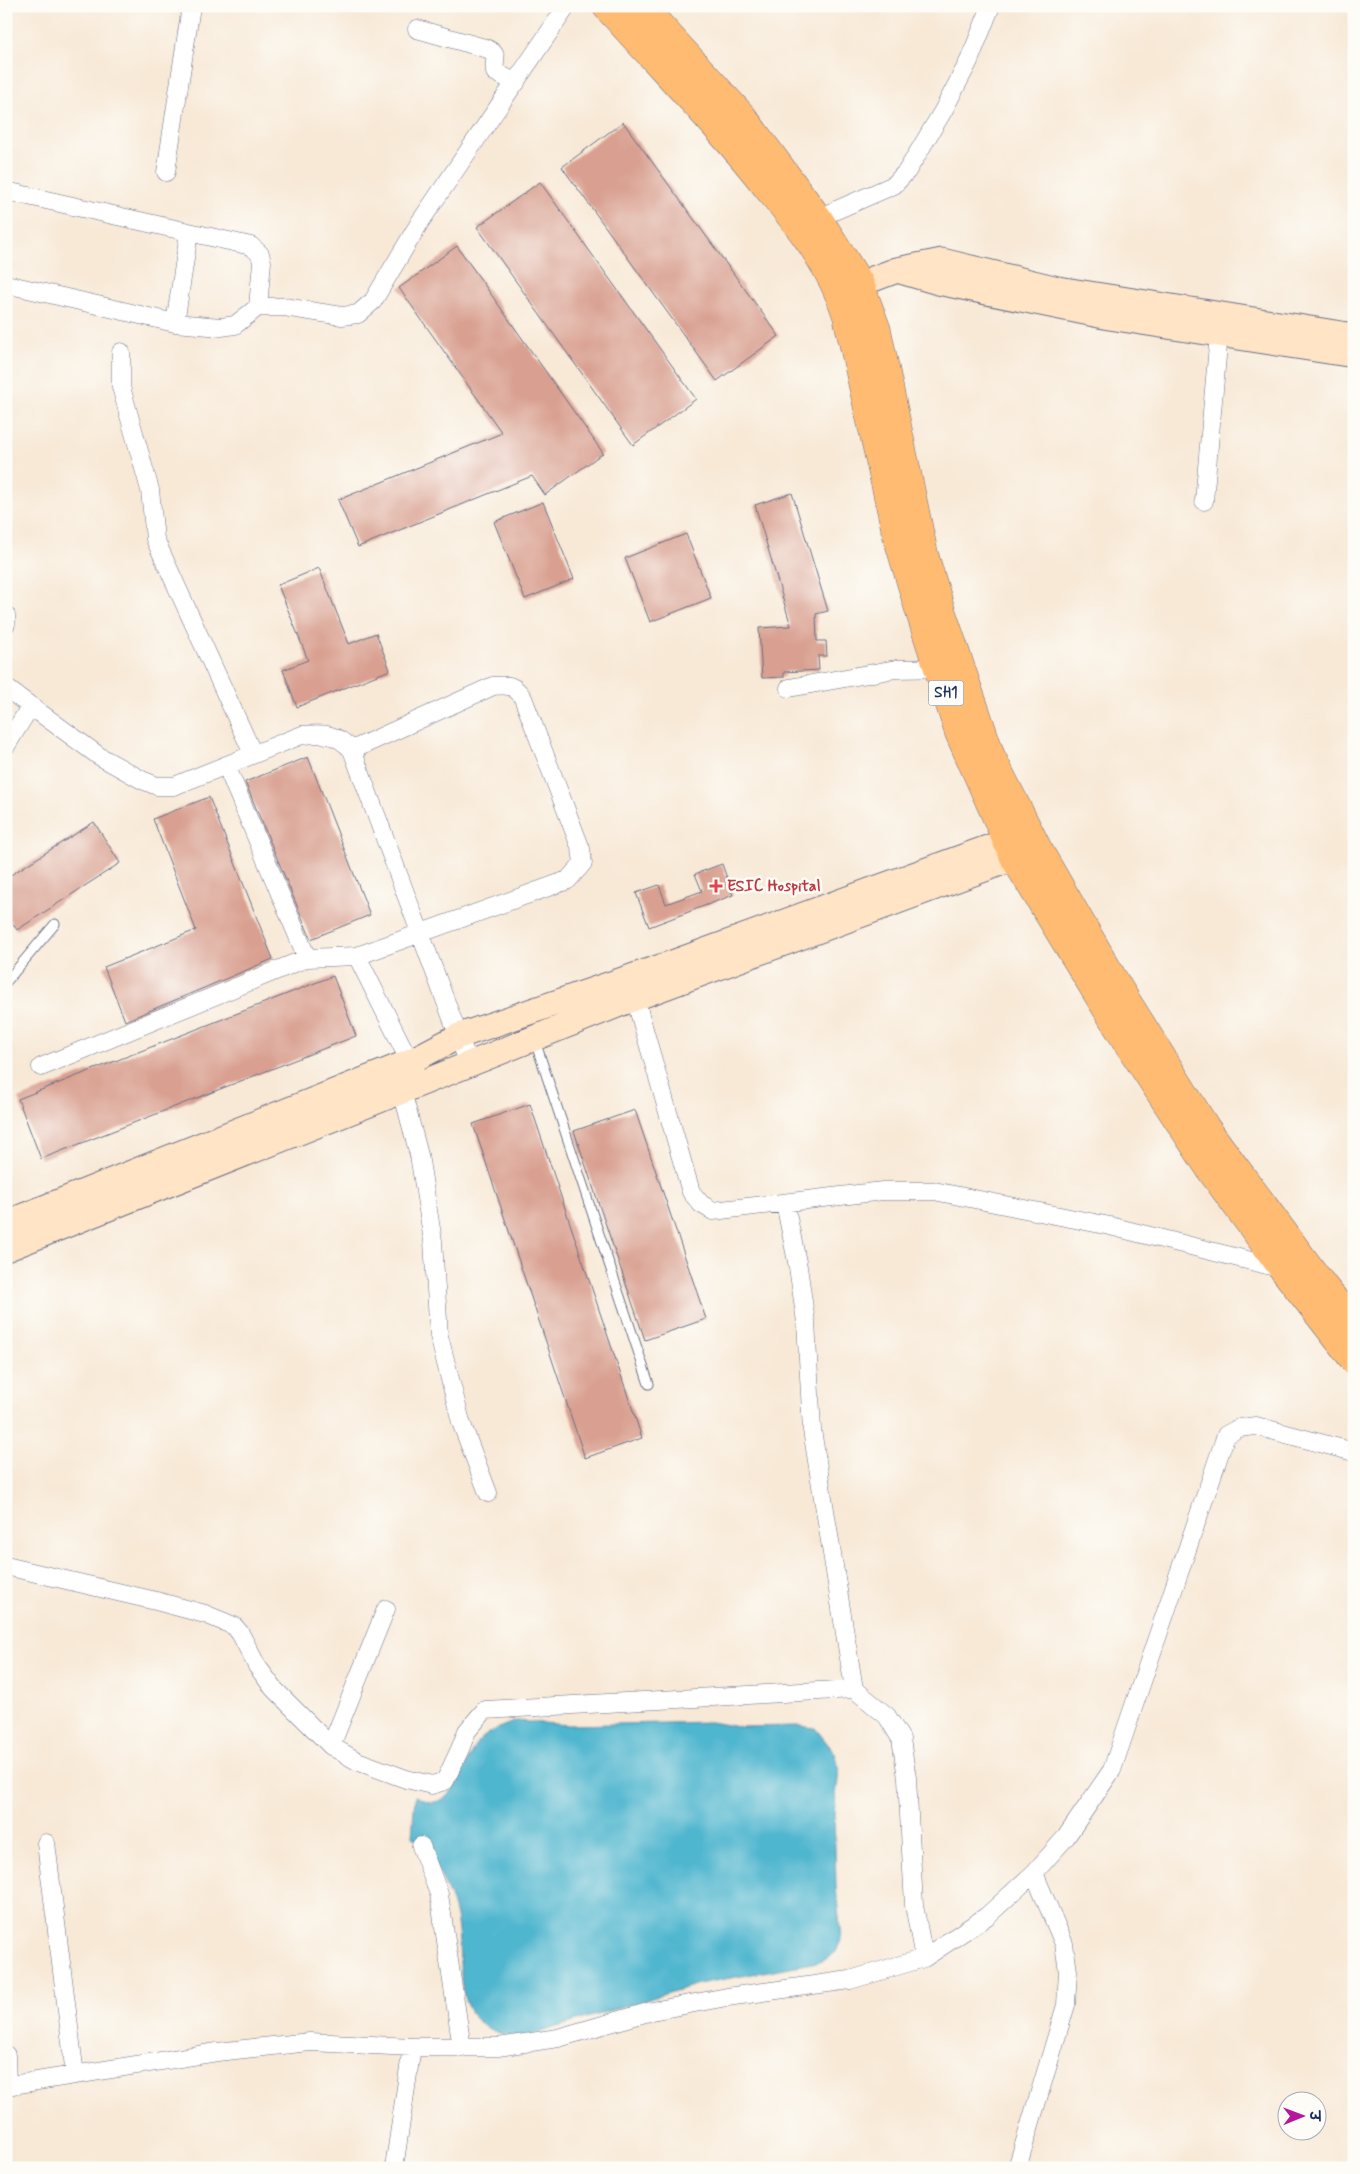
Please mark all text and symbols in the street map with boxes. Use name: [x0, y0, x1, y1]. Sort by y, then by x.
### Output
road number: SH1: [928, 680, 964, 706]
place label: ESIC Hospital: [727, 876, 821, 897]
marker: ESIC Hospital: [709, 879, 723, 893]
north arrow: [1278, 2092, 1328, 2142]
text: उ: [1305, 2109, 1323, 2122]

